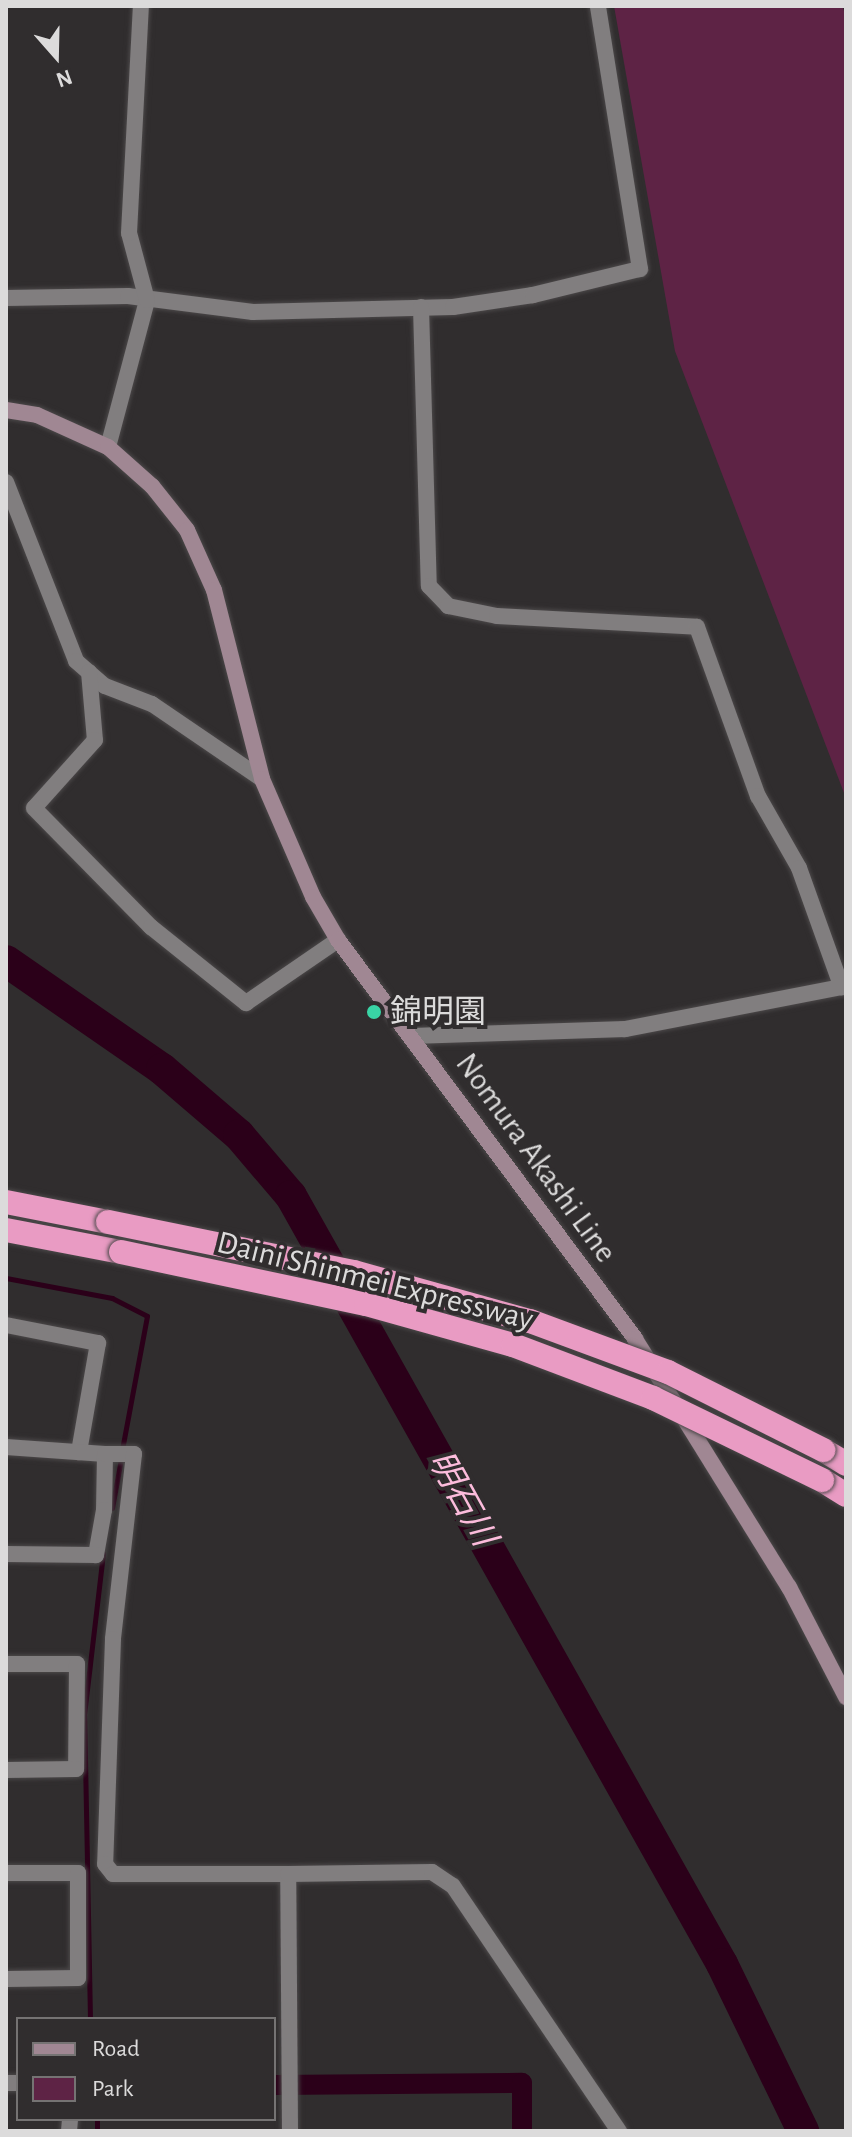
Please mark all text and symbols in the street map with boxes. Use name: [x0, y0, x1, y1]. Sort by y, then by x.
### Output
north arrow: [16, 16, 96, 96]
text: N: [53, 66, 75, 92]
place label: 錦明園: [390, 993, 486, 1031]
marker: 錦明園: [365, 1003, 383, 1021]
street label: Nomura Akashi Line: [447, 1046, 625, 1270]
street label: Daini Shinmei Expressway: [213, 1223, 537, 1339]
water label: 明石川: [418, 1445, 504, 1553]
legend: [16, 2017, 276, 2121]
text: Road: [92, 2037, 140, 2061]
text: Park: [92, 2077, 133, 2101]

